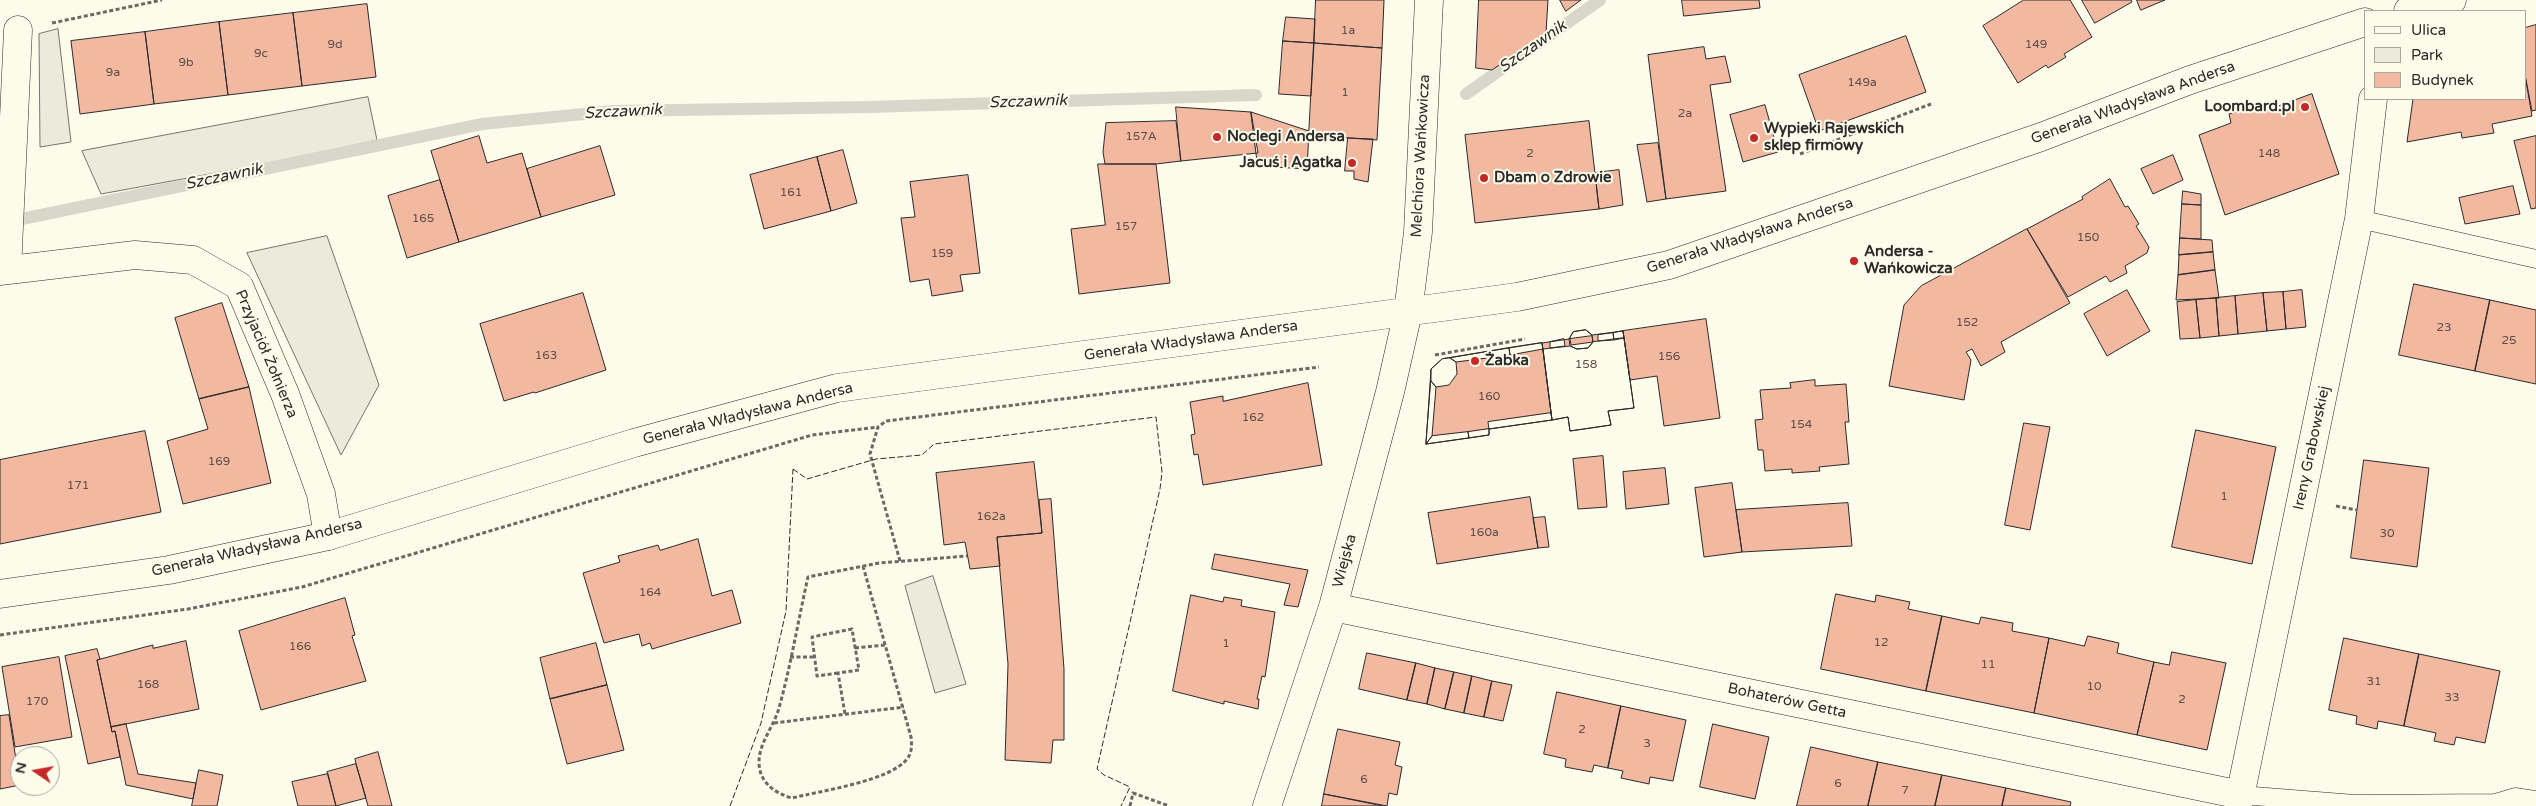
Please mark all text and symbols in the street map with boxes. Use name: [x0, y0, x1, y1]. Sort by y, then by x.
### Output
legend: [2364, 10, 2526, 100]
water label: Szczawnik: [1495, 17, 1571, 77]
text: Ulica: [2411, 21, 2446, 39]
house number: 1a: [1341, 24, 1355, 38]
house number: 9d: [327, 38, 343, 52]
house number: 149: [2025, 38, 2047, 52]
text: Park: [2411, 46, 2443, 64]
house number: 9c: [254, 47, 268, 61]
house number: 9b: [178, 56, 194, 70]
street label: Generała Władysława Andersa: [2028, 58, 2238, 148]
house number: 9a: [106, 66, 120, 80]
text: Budynek: [2411, 71, 2474, 89]
street label: Melchiora Wańkowicza: [1408, 74, 1434, 238]
house number: 149a: [1847, 76, 1877, 90]
house number: 1: [1341, 86, 1349, 100]
water label: Szczawnik: [989, 91, 1067, 113]
place label: Loombard.pl: [2204, 98, 2295, 116]
water label: Szczawnik: [583, 100, 663, 124]
marker: Loombard.pl: [2299, 101, 2311, 113]
house number: 2a: [1678, 107, 1692, 121]
place label: Wypieki Rajewskich sklep firmowy: [1764, 120, 1904, 155]
place label: Noclegi Andersa: [1227, 128, 1345, 146]
house number: 157A: [1125, 130, 1157, 144]
marker: Noclegi Andersa: [1211, 131, 1223, 143]
marker: Wypieki Rajewskich sklep firmowy: [1748, 132, 1760, 144]
house number: 2: [1526, 147, 1534, 161]
house number: 148: [2258, 147, 2280, 161]
place label: Jacuś i Agatka: [1240, 154, 1342, 172]
marker: Jacuś i Agatka: [1346, 157, 1358, 169]
water label: Szczawnik: [184, 159, 264, 195]
place label: Dbam o Zdrowie: [1494, 169, 1611, 187]
marker: Dbam o Zdrowie: [1478, 172, 1490, 184]
house number: 161: [780, 186, 802, 200]
street label: Generała Władysława Andersa: [1645, 194, 1855, 278]
house number: 165: [412, 212, 434, 226]
house number: 157: [1115, 220, 1137, 234]
house number: 150: [2077, 231, 2099, 245]
place label: Andersa - Wańkowicza: [1864, 243, 1953, 278]
house number: 159: [931, 247, 953, 261]
marker: Andersa - Wańkowicza: [1848, 255, 1860, 267]
street label: Przyjaciół Żołnierza: [231, 287, 301, 421]
house number: 152: [1956, 316, 1978, 330]
street label: Generała Władysława Andersa: [1083, 317, 1299, 365]
house number: 23: [2436, 321, 2452, 335]
house number: 25: [2501, 334, 2517, 348]
house number: 163: [535, 349, 557, 363]
house number: 156: [1658, 350, 1680, 364]
place label: Żabka: [1485, 352, 1529, 370]
marker: Żabka: [1469, 355, 1481, 367]
house number: 158: [1575, 358, 1597, 372]
street label: Generała Władysława Andersa: [641, 379, 855, 449]
street label: Ireny Grabowskiej: [2290, 384, 2334, 512]
house number: 160: [1478, 390, 1500, 404]
house number: 162: [1242, 411, 1264, 425]
house number: 154: [1790, 418, 1812, 432]
house number: 169: [208, 455, 230, 469]
house number: 171: [67, 479, 89, 493]
house number: 1: [2220, 490, 2228, 504]
house number: 162a: [976, 510, 1006, 524]
street label: Generała Władysława Andersa: [150, 515, 364, 581]
house number: 160a: [1469, 526, 1499, 540]
house number: 30: [2379, 527, 2395, 541]
street label: Wiejska: [1329, 532, 1361, 590]
house number: 164: [639, 586, 661, 600]
house number: 12: [1873, 636, 1889, 650]
house number: 1: [1222, 637, 1230, 651]
house number: 166: [289, 640, 311, 654]
house number: 11: [1980, 658, 1996, 672]
house number: 31: [2366, 675, 2382, 689]
house number: 168: [137, 678, 159, 692]
street label: Bohaterów Getta: [1726, 680, 1848, 722]
house number: 10: [2086, 680, 2102, 694]
house number: 33: [2444, 691, 2460, 705]
house number: 2: [2178, 693, 2186, 707]
house number: 170: [26, 695, 48, 709]
house number: 2: [1578, 723, 1586, 737]
house number: 3: [1643, 737, 1651, 751]
north arrow: [10, 746, 60, 796]
text: N: [11, 761, 30, 775]
house number: 6: [1360, 773, 1368, 787]
house number: 6: [1834, 777, 1842, 791]
house number: 7: [1901, 784, 1909, 798]

